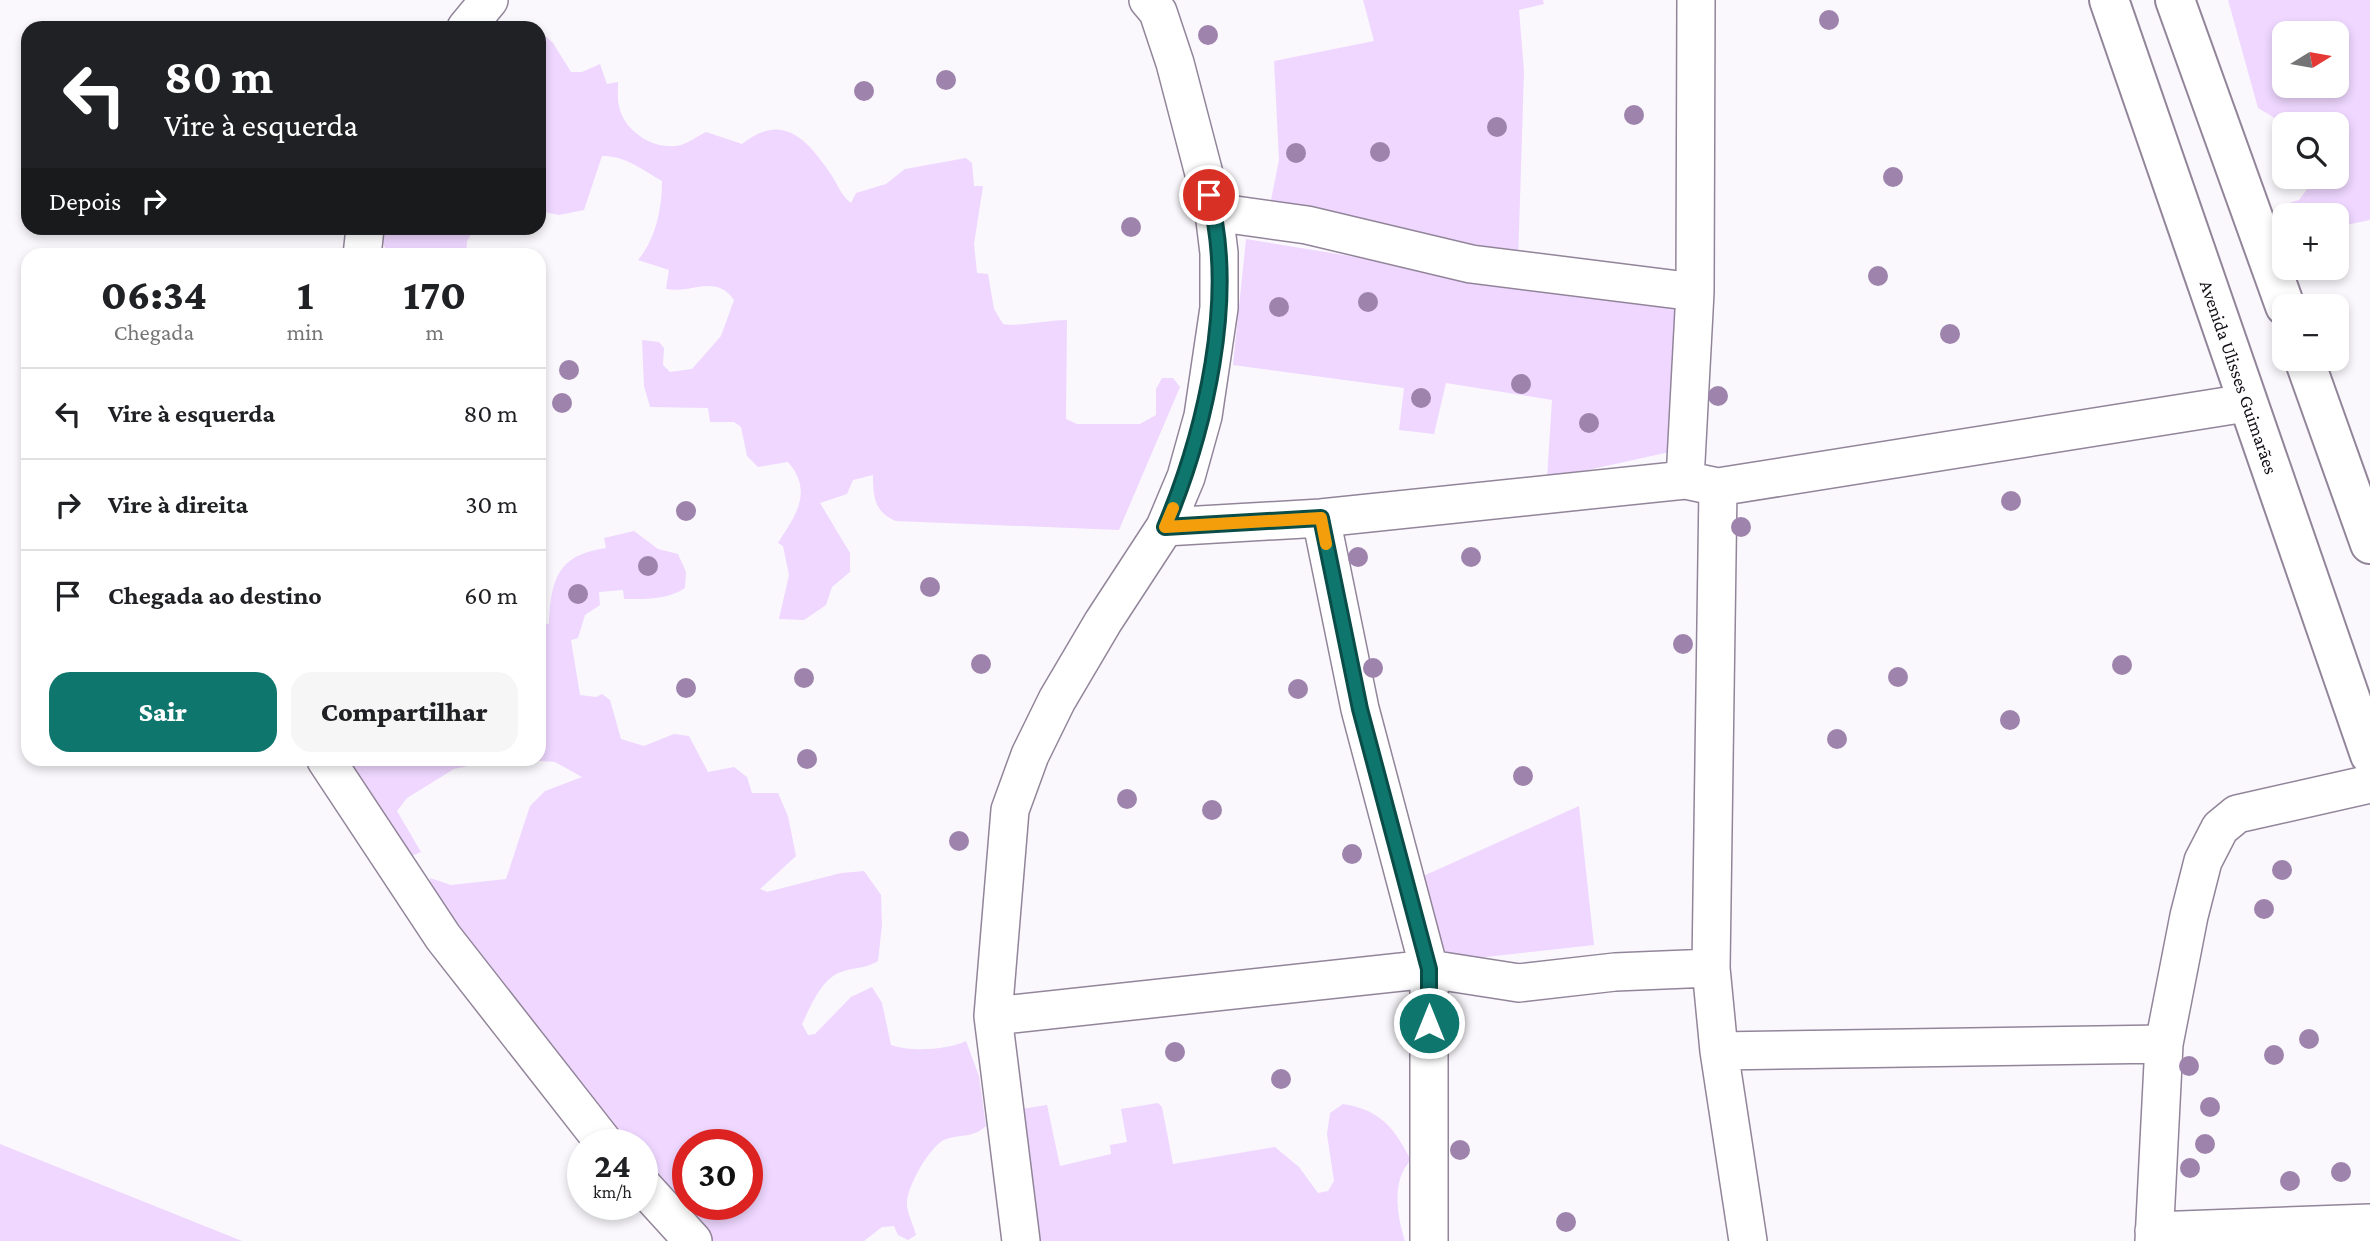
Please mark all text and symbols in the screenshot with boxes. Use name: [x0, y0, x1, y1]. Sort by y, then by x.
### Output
north arrow: [2272, 21, 2348, 98]
map controls: [2272, 21, 2349, 371]
icon: left: [49, 49, 140, 140]
text: 80 m: [164, 49, 273, 104]
text: Vire à esquerda: [164, 107, 358, 143]
button: search: [2272, 112, 2349, 189]
pin: [1179, 165, 1239, 225]
icon: arrive: [1190, 176, 1228, 214]
icon: right: [135, 182, 173, 220]
text: Depois: [49, 187, 121, 216]
button: +: [2272, 203, 2349, 280]
text: 06:34: [101, 271, 207, 318]
text: 1: [297, 271, 313, 318]
text: 170: [403, 271, 466, 318]
street label: Avenida Ulisses Guimarães: [2196, 277, 2283, 477]
button: −: [2272, 294, 2349, 371]
text: Chegada: [114, 319, 194, 345]
text: min: [287, 319, 324, 345]
text: m: [426, 319, 444, 345]
icon: left: [49, 395, 87, 433]
text: Vire à esquerda: [108, 399, 275, 428]
text: 80 m: [464, 399, 518, 428]
icon: right: [49, 486, 87, 524]
text: Vire à direita: [108, 490, 248, 519]
text: 30 m: [465, 490, 518, 519]
icon: arrive: [49, 577, 87, 615]
text: Chegada ao destino: [108, 581, 322, 610]
text: 60 m: [464, 581, 518, 610]
button: Sair: [49, 672, 277, 752]
button: Compartilhar: [291, 672, 518, 752]
position arrow: [1392, 986, 1466, 1060]
speed limit sign: 30: [672, 1129, 763, 1220]
text: 24: [594, 1146, 631, 1185]
text: km/h: [593, 1182, 632, 1202]

